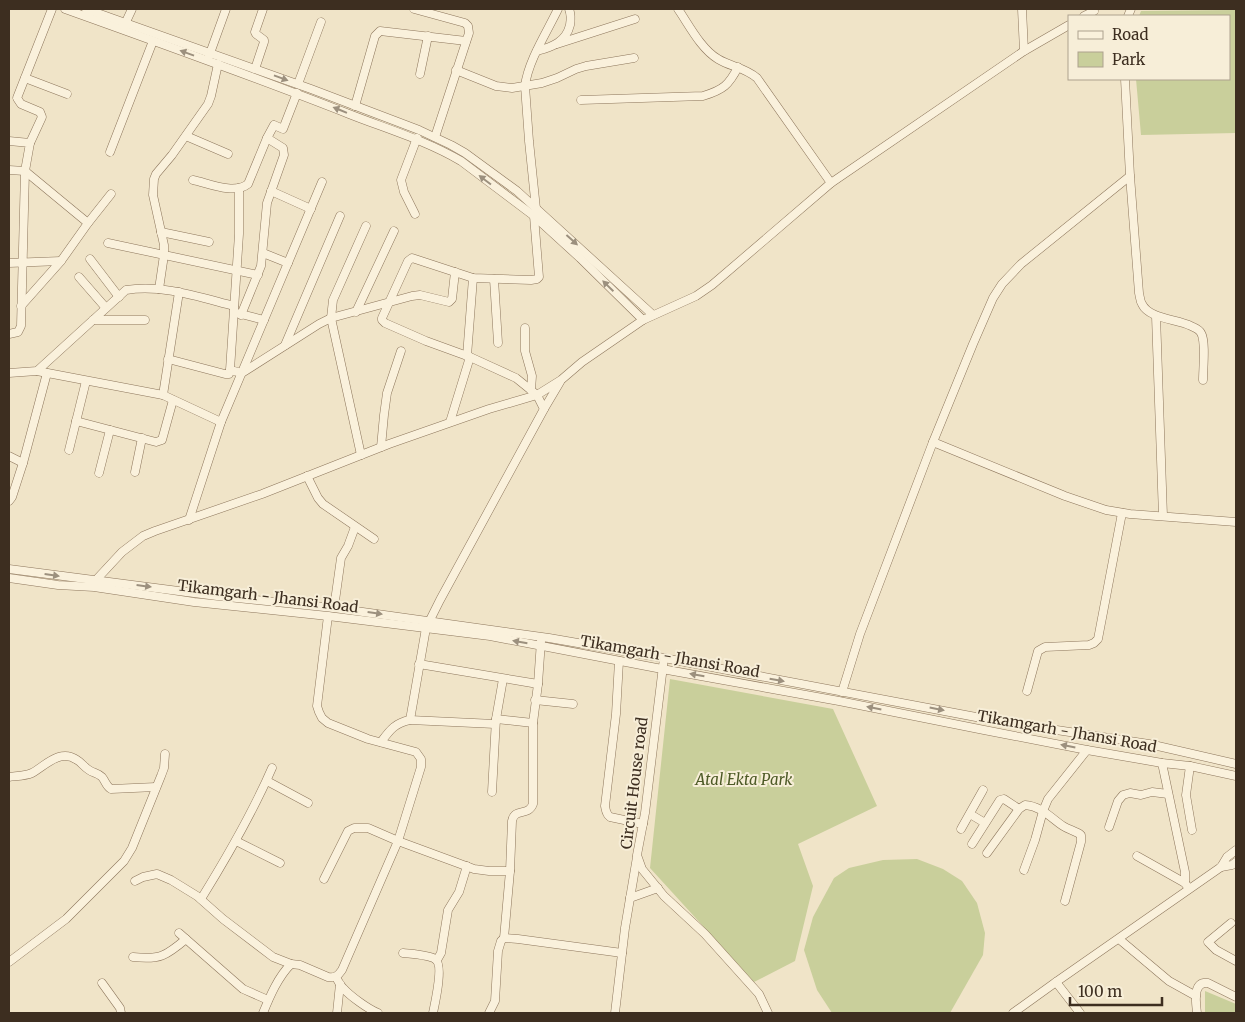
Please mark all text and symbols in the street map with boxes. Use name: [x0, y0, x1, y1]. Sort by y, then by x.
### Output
legend: [1068, 15, 1230, 80]
text: Road: [1112, 25, 1148, 44]
one-way arrow: [180, 49, 195, 56]
text: Park: [1112, 50, 1146, 69]
one-way arrow: [273, 75, 288, 82]
one-way arrow: [333, 106, 347, 114]
one-way arrow: [478, 175, 492, 185]
one-way arrow: [565, 234, 577, 246]
one-way arrow: [603, 280, 615, 292]
one-way arrow: [44, 571, 60, 579]
street label: Tikamgarh - Jhansi Road: [176, 575, 360, 617]
one-way arrow: [136, 582, 152, 590]
one-way arrow: [367, 609, 383, 617]
street label: Tikamgarh - Jhansi Road: [579, 631, 761, 681]
one-way arrow: [512, 637, 528, 645]
one-way arrow: [688, 671, 704, 679]
one-way arrow: [769, 676, 785, 684]
one-way arrow: [866, 704, 881, 712]
one-way arrow: [929, 705, 944, 713]
street label: Tikamgarh - Jhansi Road: [976, 706, 1158, 756]
street label: Circuit House road: [616, 716, 652, 850]
one-way arrow: [1060, 742, 1075, 750]
park label: Atal Ekta Park: [695, 770, 793, 789]
scale bar: [1070, 974, 1162, 1006]
text: 100 m: [1078, 982, 1122, 1001]

